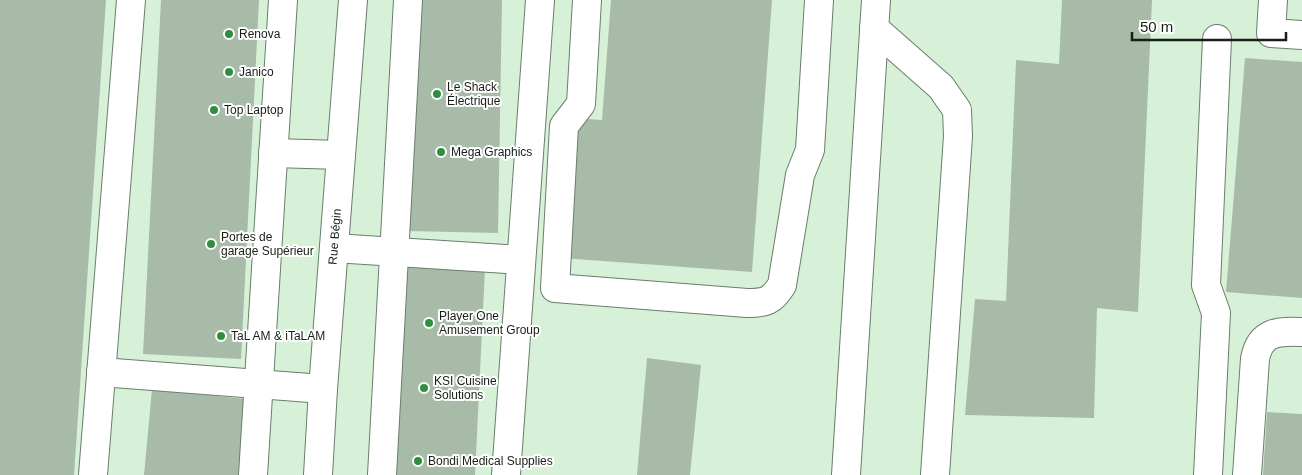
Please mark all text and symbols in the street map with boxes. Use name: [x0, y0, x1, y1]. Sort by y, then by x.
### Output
scale bar: [1132, 10, 1286, 42]
text: 50 m: [1140, 18, 1173, 35]
place label: Renova: [239, 27, 281, 41]
marker: Renova: [223, 28, 235, 40]
place label: Janico: [239, 65, 274, 79]
marker: Janico: [223, 66, 235, 78]
place label: Le Shack Électrique: [447, 80, 501, 108]
marker: Le Shack Électrique: [431, 88, 443, 100]
place label: Top Laptop: [224, 103, 284, 117]
marker: Top Laptop: [208, 104, 220, 116]
place label: Mega Graphics: [451, 145, 532, 159]
marker: Mega Graphics: [435, 146, 447, 158]
street label: Rue Bégin: [326, 208, 344, 265]
place label: Portes de garage Supérieur: [221, 230, 314, 258]
marker: Portes de garage Supérieur: [205, 238, 217, 250]
place label: Player One Amusement Group: [439, 309, 540, 337]
marker: Player One Amusement Group: [423, 317, 435, 329]
place label: TaL AM & iTaLAM: [231, 329, 325, 343]
marker: TaL AM & iTaLAM: [215, 330, 227, 342]
place label: KSI Cuisine Solutions: [434, 374, 497, 402]
marker: KSI Cuisine Solutions: [418, 382, 430, 394]
place label: Bondi Medical Supplies: [428, 454, 553, 468]
marker: Bondi Medical Supplies: [412, 455, 424, 467]

